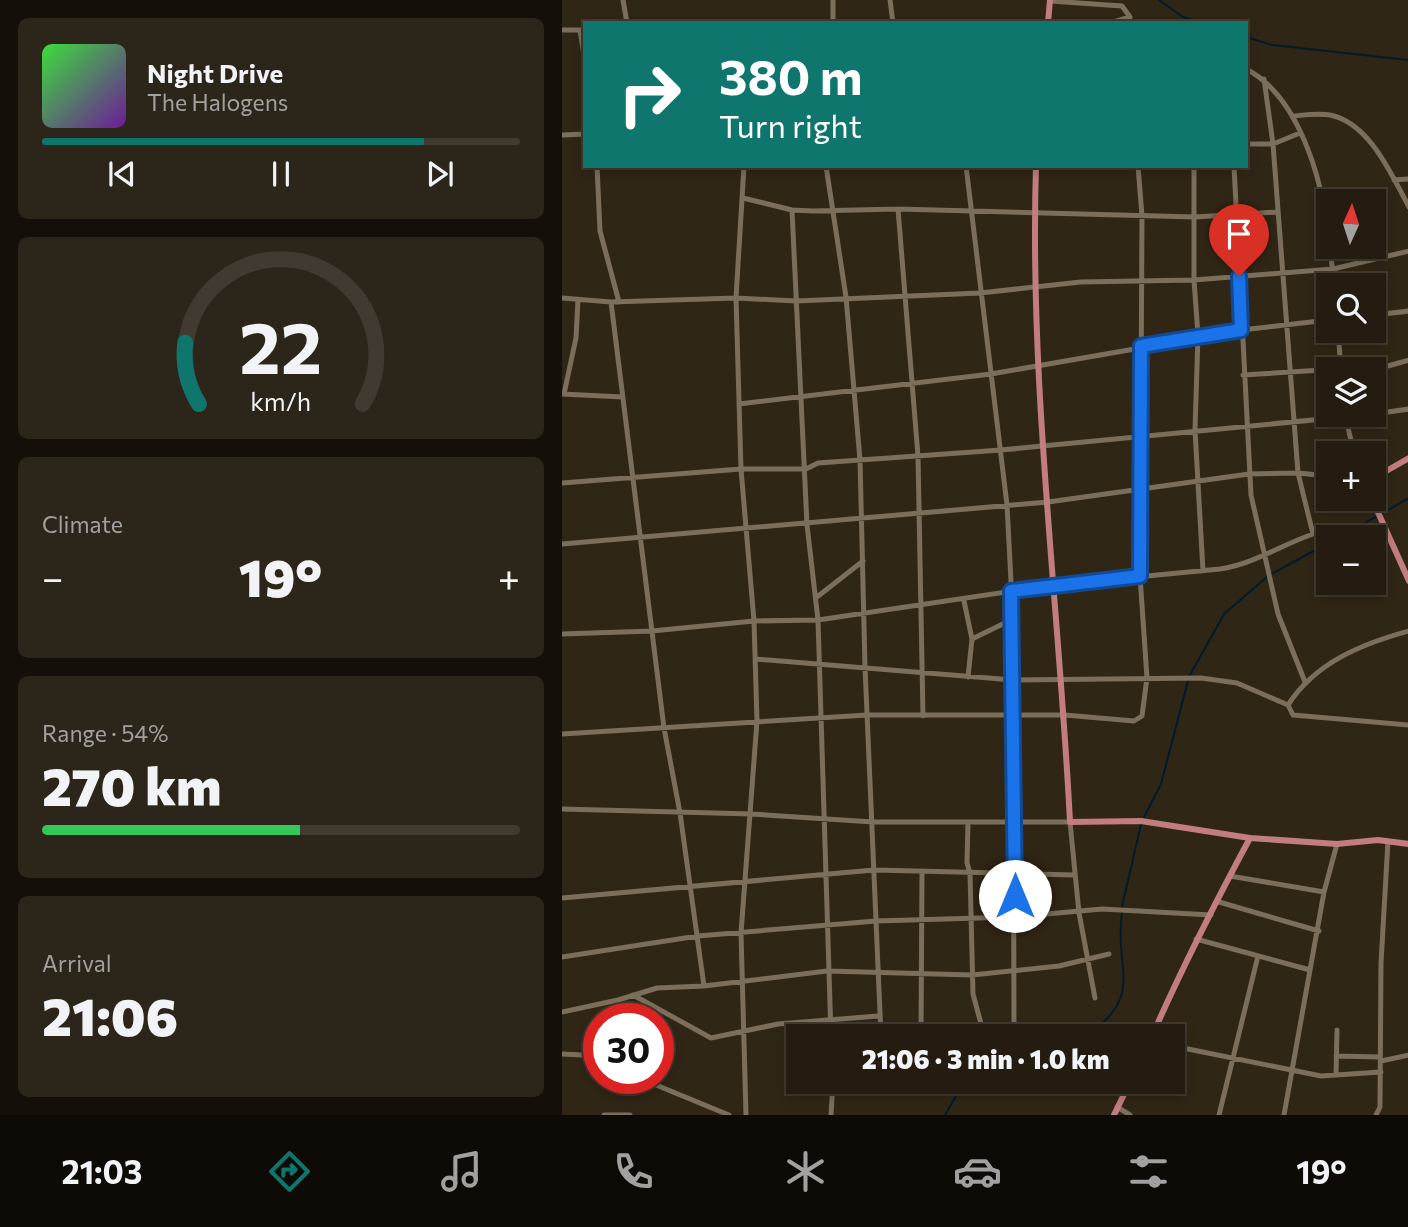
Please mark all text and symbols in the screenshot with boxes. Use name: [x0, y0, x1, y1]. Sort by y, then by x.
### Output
text: 380 m: [719, 45, 863, 105]
icon: right: [604, 49, 695, 140]
text: Night Drive: [147, 57, 283, 88]
text: The Halogens: [147, 88, 288, 116]
text: Turn right: [719, 105, 862, 145]
icon: previous: [103, 155, 141, 193]
icon: pause: [262, 155, 300, 193]
icon: next: [421, 155, 459, 193]
north arrow: [1316, 189, 1386, 259]
map controls: [1316, 189, 1386, 595]
pin: [1209, 204, 1269, 276]
icon: arrive: [1220, 215, 1258, 253]
button: search: [1316, 273, 1386, 343]
text: 22: [240, 301, 322, 390]
button: layers: [1316, 357, 1386, 427]
text: km/h: [251, 386, 311, 416]
button: +: [1316, 441, 1386, 511]
text: Climate: [42, 510, 123, 538]
button: −: [1316, 525, 1386, 595]
text: 19°: [239, 544, 322, 608]
text: −: [42, 553, 64, 600]
text: +: [498, 553, 520, 600]
text: Range · 54%: [42, 719, 168, 747]
text: 270 km: [42, 753, 221, 817]
position arrow: [978, 859, 1052, 933]
text: Arrival: [42, 949, 112, 977]
text: 21:06: [42, 983, 178, 1047]
speed limit sign: 30: [583, 1003, 674, 1094]
text: 21:06 · 3 min · 1.0 km: [862, 1043, 1109, 1074]
icon: directions: [265, 1147, 314, 1196]
icon: music: [437, 1147, 486, 1196]
icon: phone: [609, 1147, 658, 1196]
icon: climate: [781, 1147, 830, 1196]
icon: car: [953, 1147, 1002, 1196]
icon: filters: [1124, 1147, 1173, 1196]
text: 21:03: [61, 1151, 142, 1191]
text: 19°: [1296, 1151, 1347, 1191]

